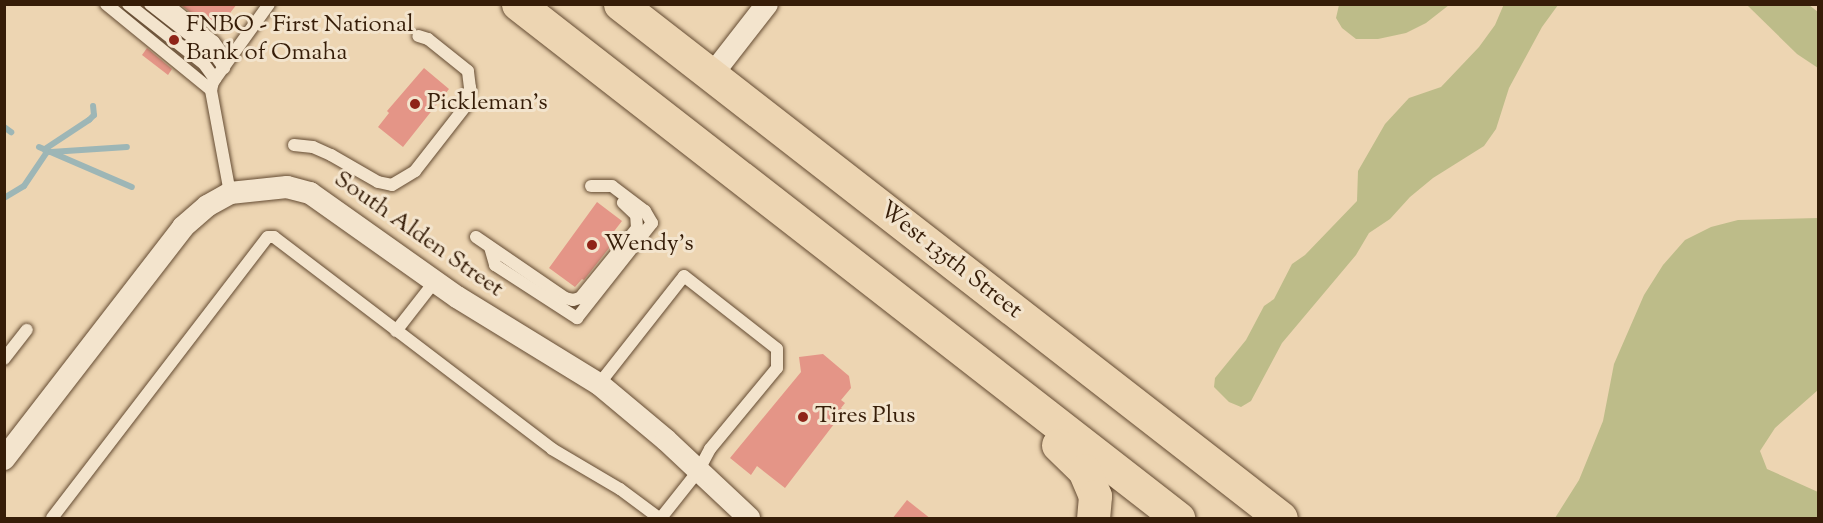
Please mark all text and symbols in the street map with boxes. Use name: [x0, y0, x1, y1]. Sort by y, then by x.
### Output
place label: FNBO - First National Bank of Omaha: [186, 12, 414, 68]
marker: FNBO - First National Bank of Omaha: [167, 33, 181, 47]
place label: Pickleman's: [427, 90, 548, 118]
marker: Pickleman's: [408, 97, 422, 111]
street label: South Alden Street: [328, 166, 508, 304]
street label: West 135th Street: [873, 196, 1027, 326]
place label: Wendy's: [604, 231, 694, 259]
marker: Wendy's: [585, 238, 599, 252]
place label: Tires Plus: [815, 403, 915, 431]
marker: Tires Plus: [796, 410, 810, 424]

